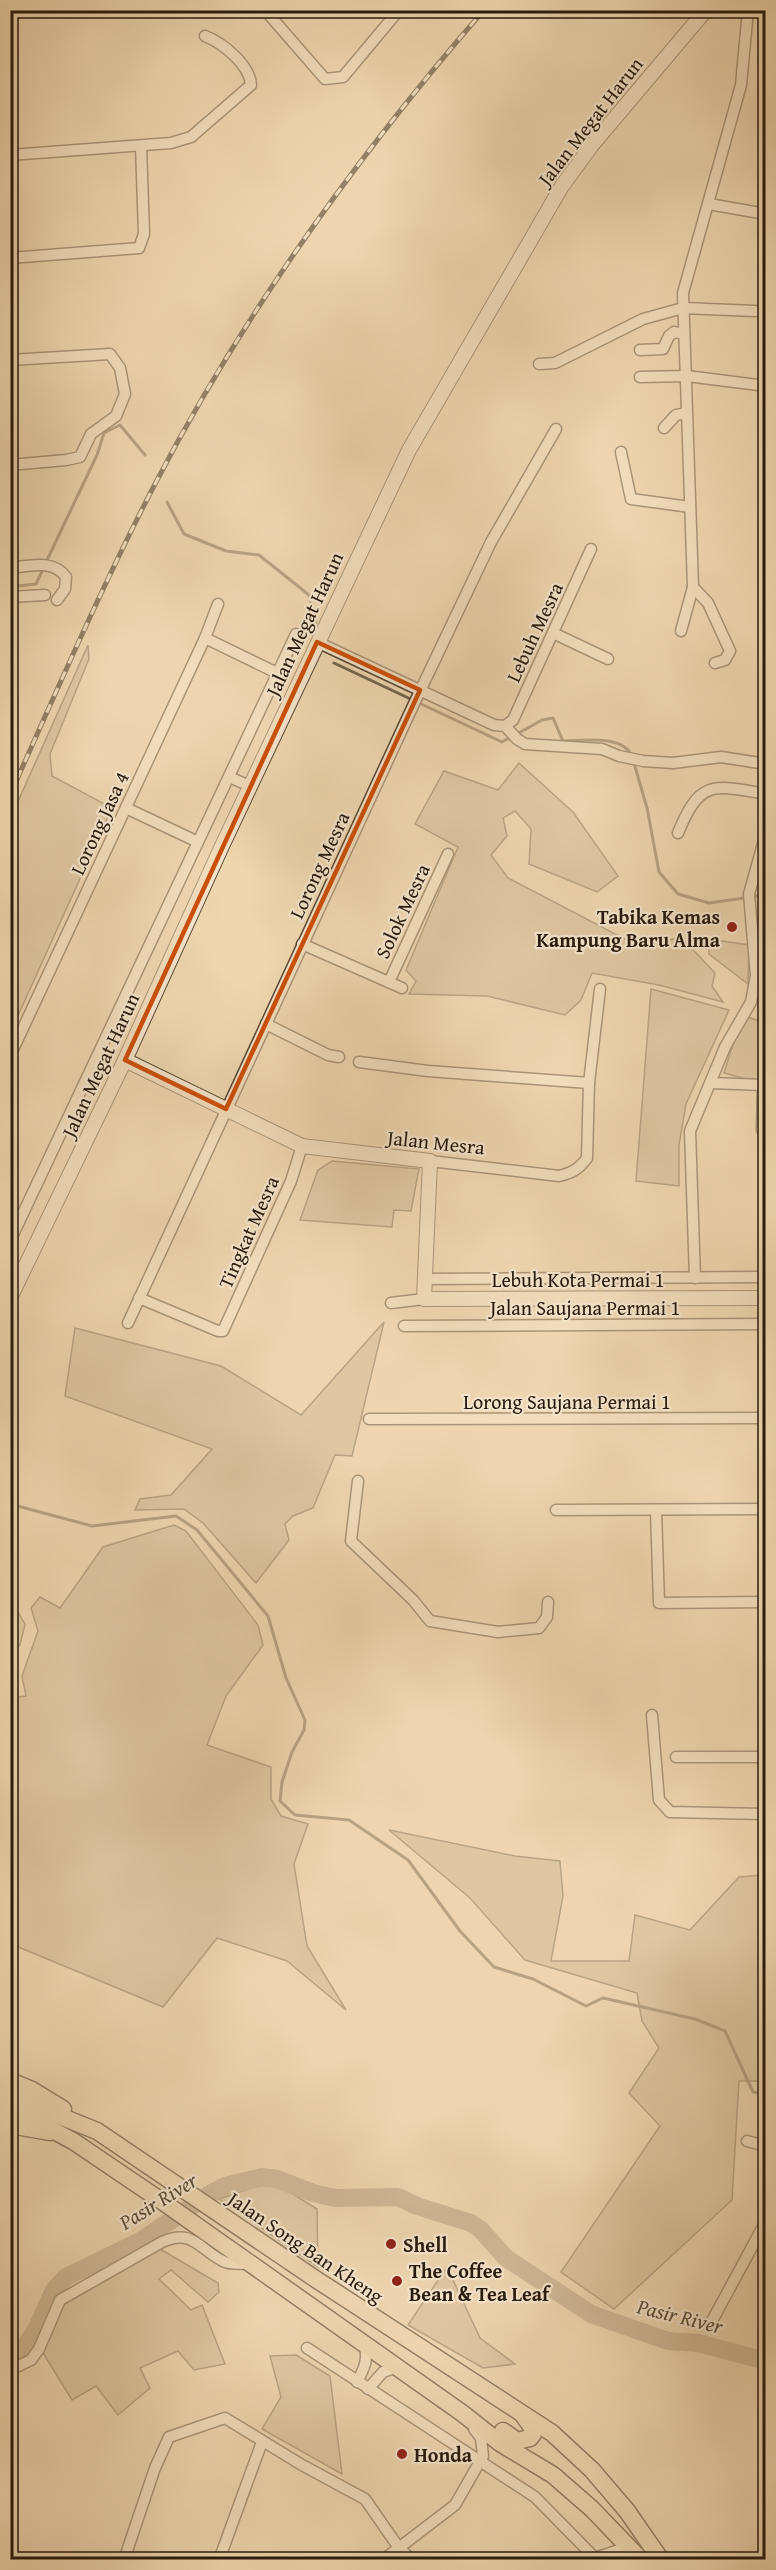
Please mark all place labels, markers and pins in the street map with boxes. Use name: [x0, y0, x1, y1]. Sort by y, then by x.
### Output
place label: Tabika Kemas Kampung Baru Alma: [536, 902, 721, 954]
marker: Tabika Kemas Kampung Baru Alma: [725, 920, 739, 934]
place label: Shell: [403, 2230, 448, 2259]
marker: Shell: [384, 2237, 398, 2251]
place label: The Coffee Bean & Tea Leaf: [409, 2256, 551, 2308]
marker: The Coffee Bean & Tea Leaf: [390, 2274, 404, 2288]
place label: Honda: [414, 2440, 473, 2469]
marker: Honda: [395, 2447, 409, 2461]

